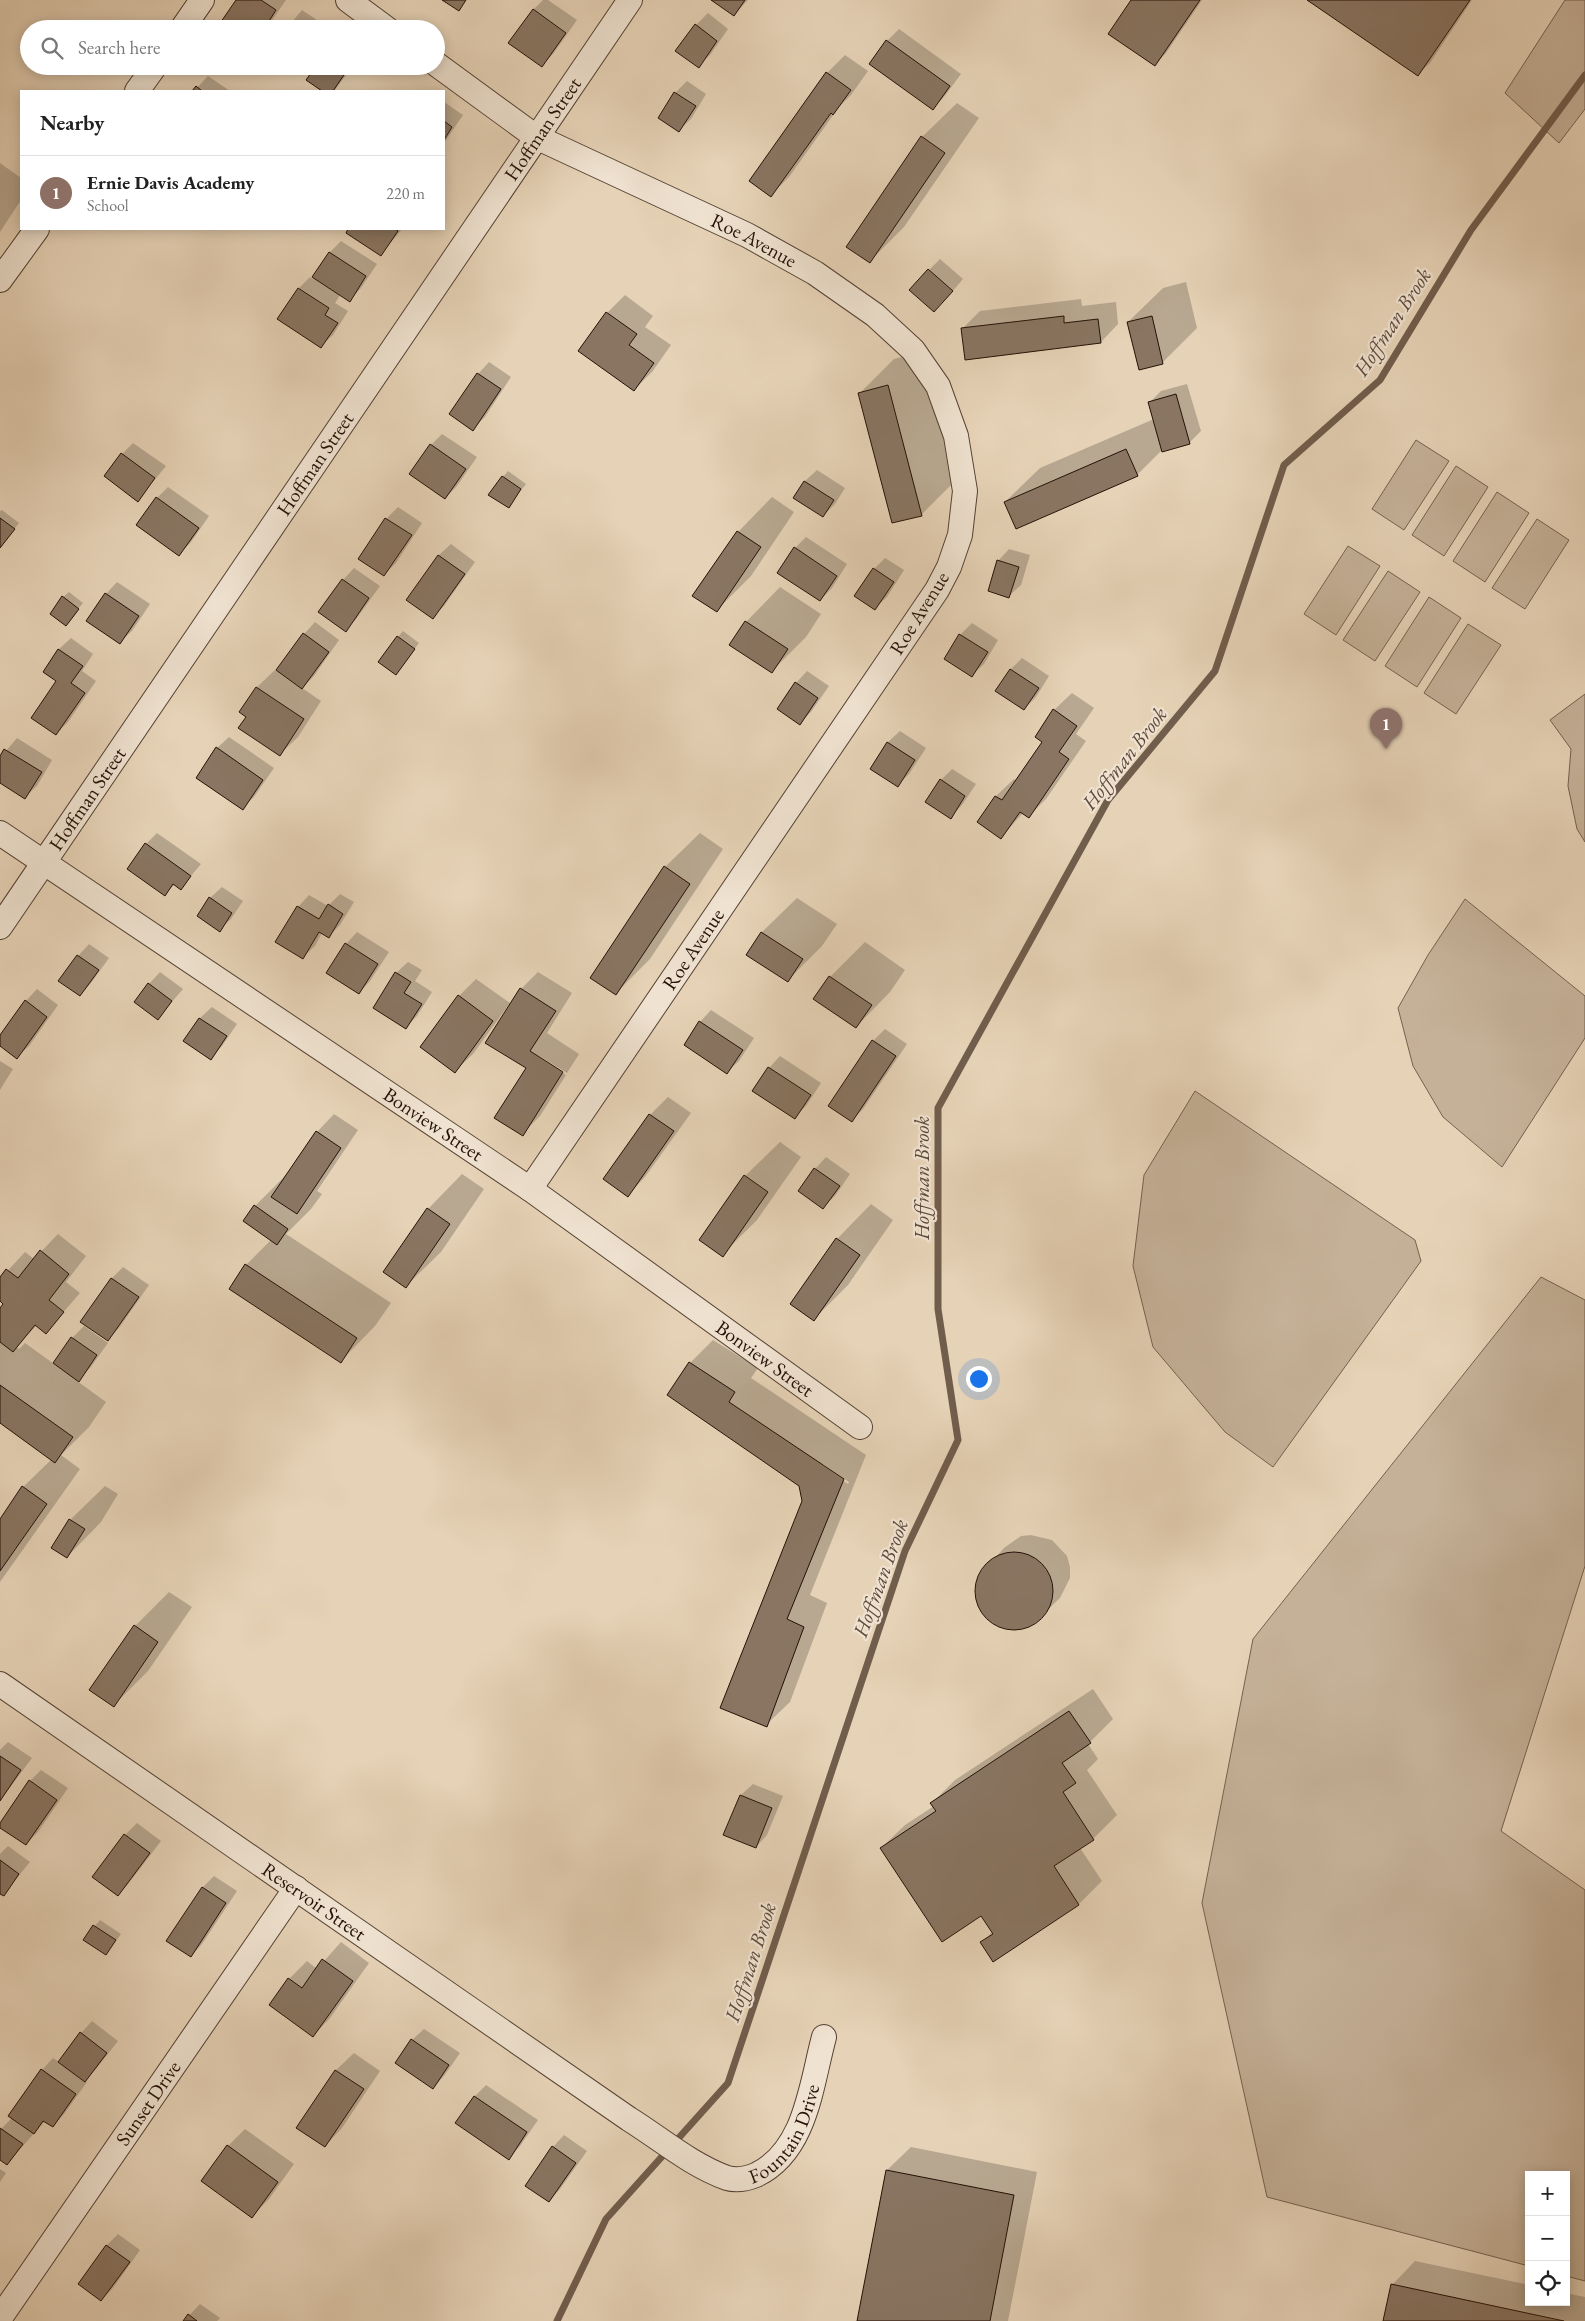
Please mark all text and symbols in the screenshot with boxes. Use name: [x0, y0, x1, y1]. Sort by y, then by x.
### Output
search box: [20, 20, 445, 75]
icon: search: [38, 34, 66, 62]
text: Search here: [78, 35, 160, 60]
street label: Hoffman Street: [498, 71, 587, 186]
text: Nearby: [40, 109, 104, 136]
text: Ernie Davis Academy: [87, 170, 254, 195]
text: 1: [52, 183, 60, 204]
text: 220 m: [386, 183, 425, 204]
text: School: [87, 195, 129, 216]
street label: Roe Avenue: [707, 207, 802, 273]
water label: Hoffman Brook: [1347, 263, 1437, 382]
street label: Hoffman Street: [270, 406, 360, 521]
street label: Roe Avenue: [883, 566, 955, 659]
water label: Hoffman Brook: [1075, 701, 1173, 816]
pin: 1: [1370, 708, 1402, 749]
street label: Hoffman Street: [43, 741, 132, 856]
street label: Roe Avenue: [656, 903, 730, 995]
street label: Bonview Street: [378, 1081, 489, 1167]
water label: Hoffman Brook: [908, 1116, 935, 1241]
street label: Bonview Street: [711, 1314, 820, 1403]
your location: [966, 1366, 992, 1392]
water label: Hoffman Brook: [846, 1515, 914, 1642]
street label: Reservoir Street: [257, 1856, 372, 1947]
water label: Hoffman Brook: [718, 1899, 782, 2026]
street label: Sunset Drive: [110, 2055, 187, 2151]
street label: Fountain Drive: [745, 2081, 825, 2190]
map controls: [1525, 2171, 1570, 2306]
button: +: [1525, 2171, 1570, 2216]
button: −: [1525, 2216, 1570, 2261]
button: locate: [1525, 2261, 1570, 2306]

